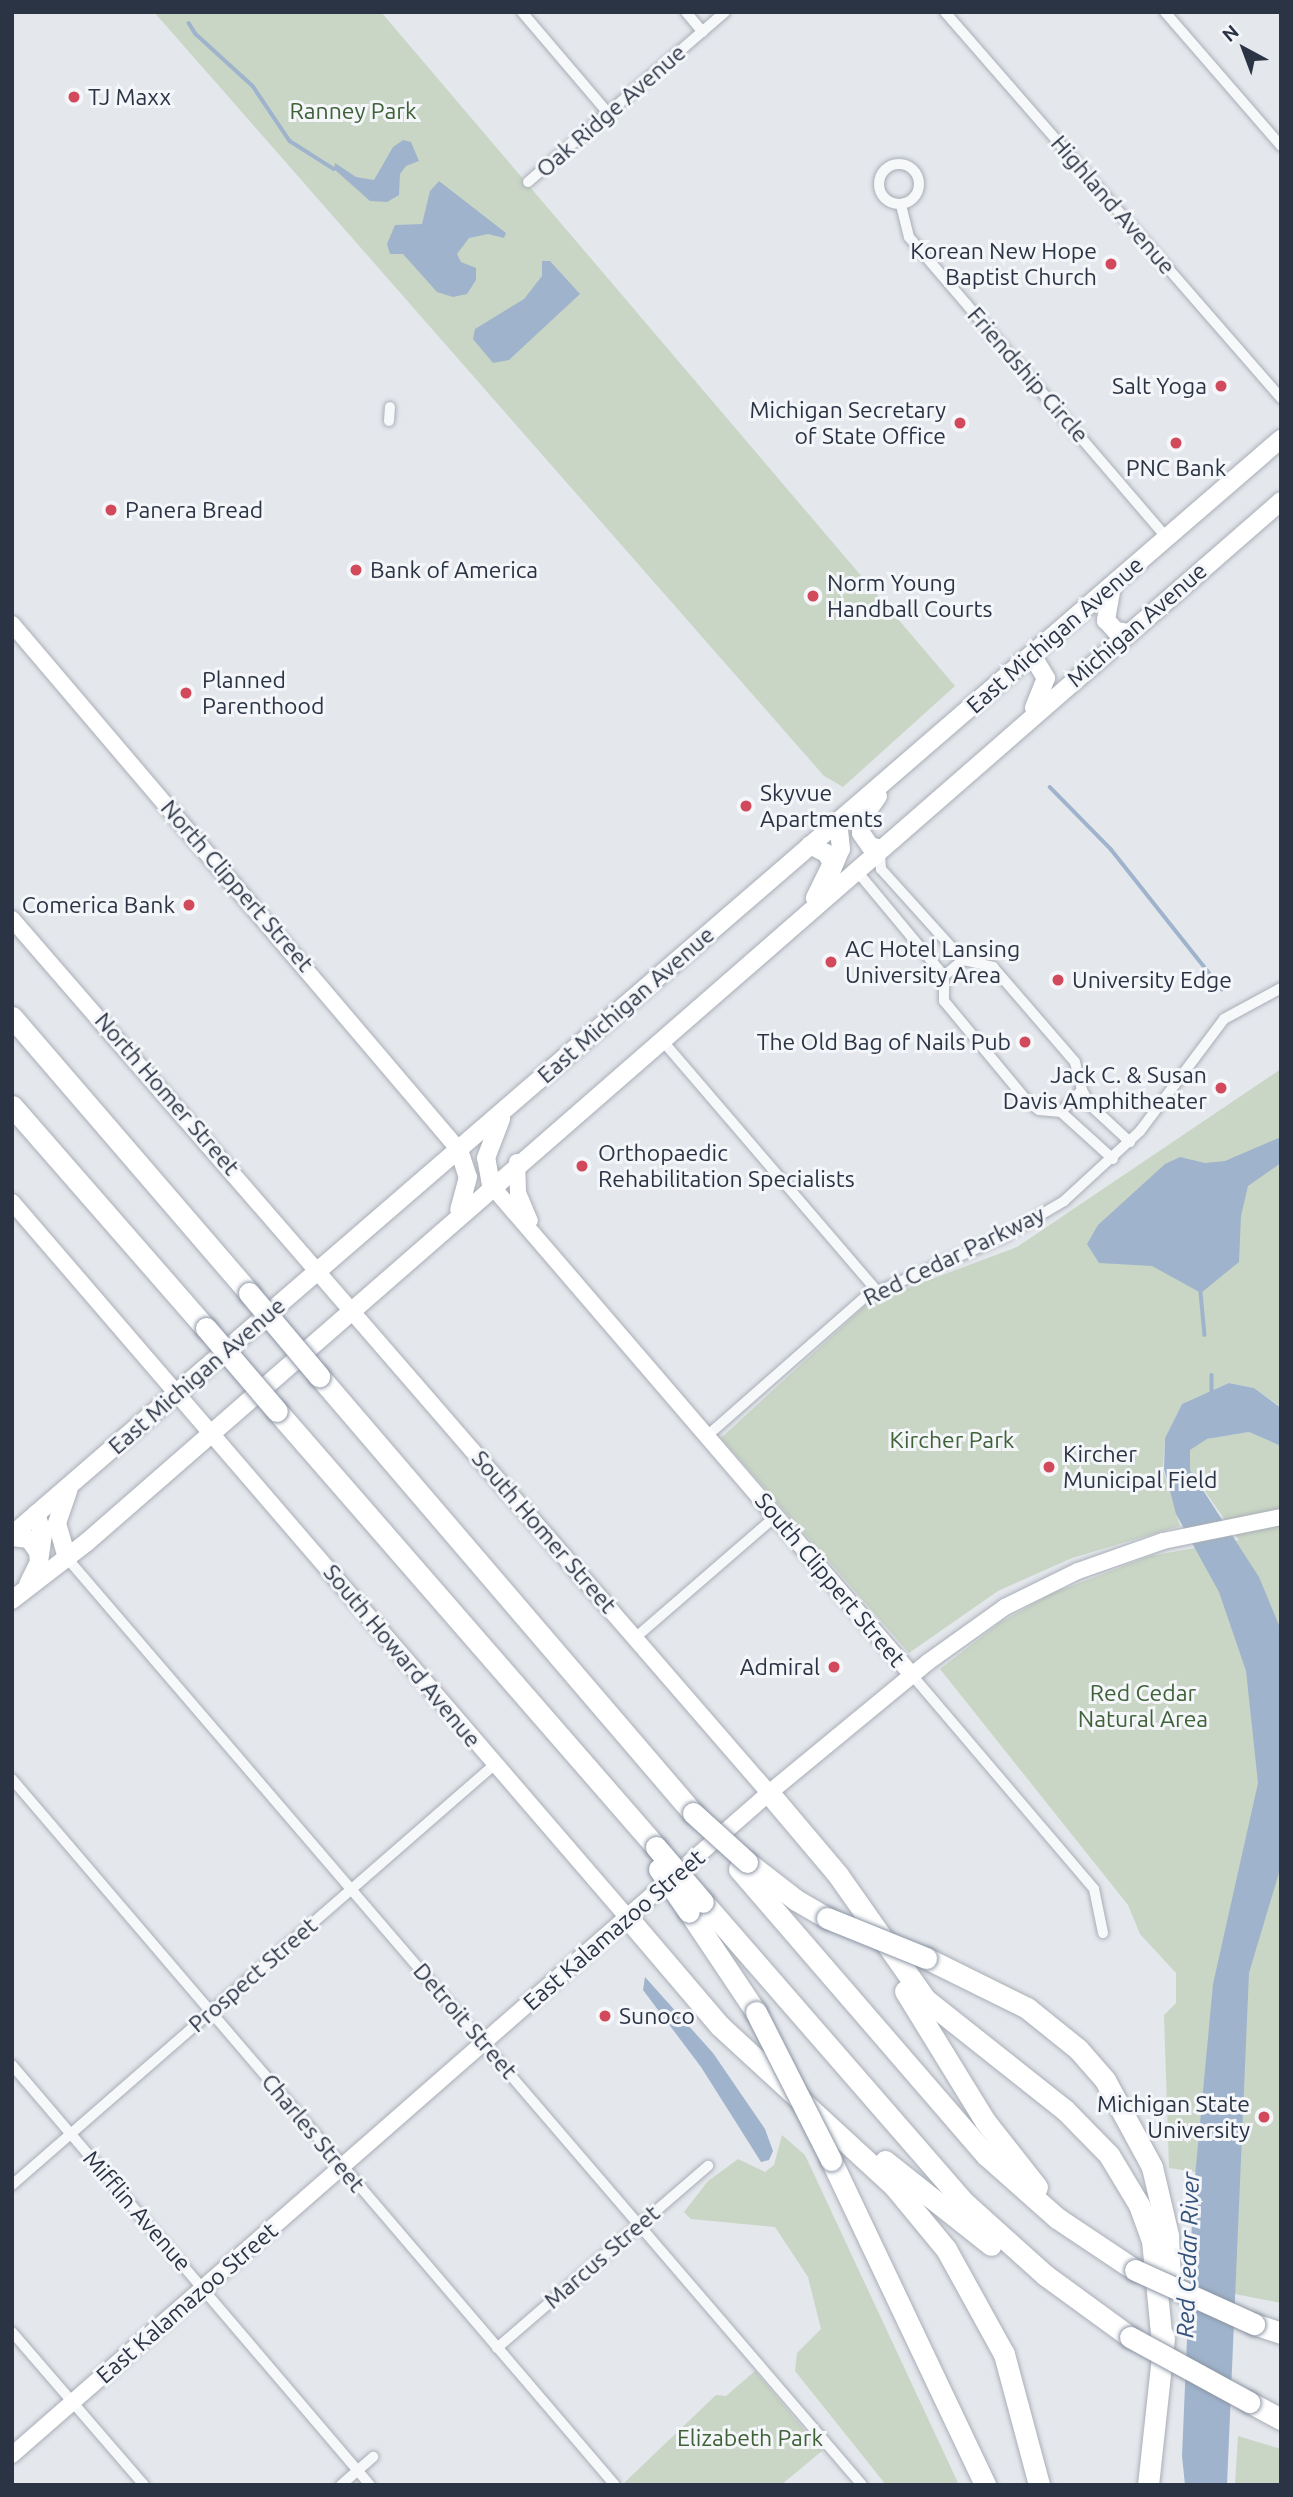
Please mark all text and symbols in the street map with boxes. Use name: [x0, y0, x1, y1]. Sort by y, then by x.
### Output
north arrow: [1209, 14, 1279, 84]
text: N: [1218, 20, 1243, 46]
street label: Oak Ridge Avenue: [531, 39, 691, 183]
place label: TJ Maxx: [88, 83, 171, 111]
marker: TJ Maxx: [66, 89, 82, 105]
park label: Ranney Park: [289, 97, 417, 125]
street label: Highland Avenue: [1045, 130, 1181, 280]
place label: Korean New Hope Baptist Church: [910, 237, 1097, 291]
marker: Korean New Hope Baptist Church: [1103, 256, 1119, 272]
street label: Friendship Circle: [962, 302, 1094, 448]
place label: Salt Yoga: [1112, 372, 1207, 400]
marker: Salt Yoga: [1213, 378, 1229, 394]
place label: Michigan Secretary of State Office: [750, 396, 946, 450]
marker: Michigan Secretary of State Office: [952, 415, 968, 431]
marker: PNC Bank: [1168, 435, 1184, 451]
place label: PNC Bank: [1126, 454, 1226, 482]
place label: Panera Bread: [125, 496, 263, 524]
marker: Panera Bread: [103, 502, 119, 518]
street label: East Michigan Avenue: [961, 551, 1149, 719]
place label: Bank of America: [370, 556, 538, 584]
street label: Michigan Avenue: [1062, 557, 1212, 693]
marker: Bank of America: [348, 562, 364, 578]
place label: Norm Young Handball Courts: [827, 569, 992, 623]
marker: Norm Young Handball Courts: [805, 588, 821, 604]
place label: Planned Parenthood: [202, 666, 324, 720]
marker: Planned Parenthood: [176, 683, 196, 703]
place label: Skyvue Apartments: [760, 779, 883, 833]
street label: North Clippert Street: [155, 794, 319, 978]
marker: Skyvue Apartments: [738, 798, 754, 814]
place label: Comerica Bank: [22, 891, 175, 919]
marker: Comerica Bank: [181, 897, 197, 913]
street label: East Michigan Avenue: [532, 921, 720, 1089]
place label: AC Hotel Lansing University Area: [845, 935, 1020, 989]
marker: AC Hotel Lansing University Area: [823, 954, 839, 970]
place label: University Edge: [1072, 966, 1232, 994]
marker: University Edge: [1050, 972, 1066, 988]
street label: North Homer Street: [89, 1007, 245, 1181]
place label: The Old Bag of Nails Pub: [757, 1028, 1011, 1056]
marker: The Old Bag of Nails Pub: [1017, 1034, 1033, 1050]
place label: Jack C. & Susan Davis Amphitheater: [1003, 1061, 1207, 1115]
marker: Jack C. & Susan Davis Amphitheater: [1213, 1080, 1229, 1096]
place label: Orthopaedic Rehabilitation Specialists: [598, 1139, 855, 1193]
marker: Orthopaedic Rehabilitation Specialists: [572, 1156, 592, 1176]
street label: Red Cedar Parkway: [859, 1200, 1049, 1312]
street label: East Michigan Avenue: [103, 1292, 291, 1460]
park label: Kircher Park: [890, 1426, 1014, 1454]
place label: Kircher Municipal Field: [1063, 1440, 1218, 1494]
street label: South Homer Street: [466, 1445, 622, 1619]
marker: Kircher Municipal Field: [1041, 1459, 1057, 1475]
street label: South Clippert Street: [749, 1487, 911, 1673]
street label: South Howard Avenue: [317, 1559, 487, 1753]
place label: Admiral: [740, 1653, 820, 1681]
marker: Admiral: [826, 1659, 842, 1675]
park label: Red Cedar Natural Area: [1078, 1679, 1208, 1733]
street label: East Kalamazoo Street: [518, 1844, 710, 2016]
street label: Prospect Street: [183, 1912, 323, 2038]
street label: Detroit Street: [407, 1958, 523, 2084]
place label: Sunoco: [619, 2002, 695, 2030]
marker: Sunoco: [597, 2008, 613, 2024]
street label: Charles Street: [256, 2068, 370, 2198]
place label: Michigan State University: [1097, 2090, 1250, 2144]
marker: Michigan State University: [1256, 2109, 1272, 2125]
street label: Mifflin Avenue: [77, 2145, 197, 2277]
water label: Red Cedar River: [1171, 2171, 1205, 2339]
street label: Marcus Street: [539, 2199, 665, 2315]
street label: East Kalamazoo Street: [91, 2217, 283, 2389]
park label: Elizabeth Park: [677, 2424, 823, 2452]

